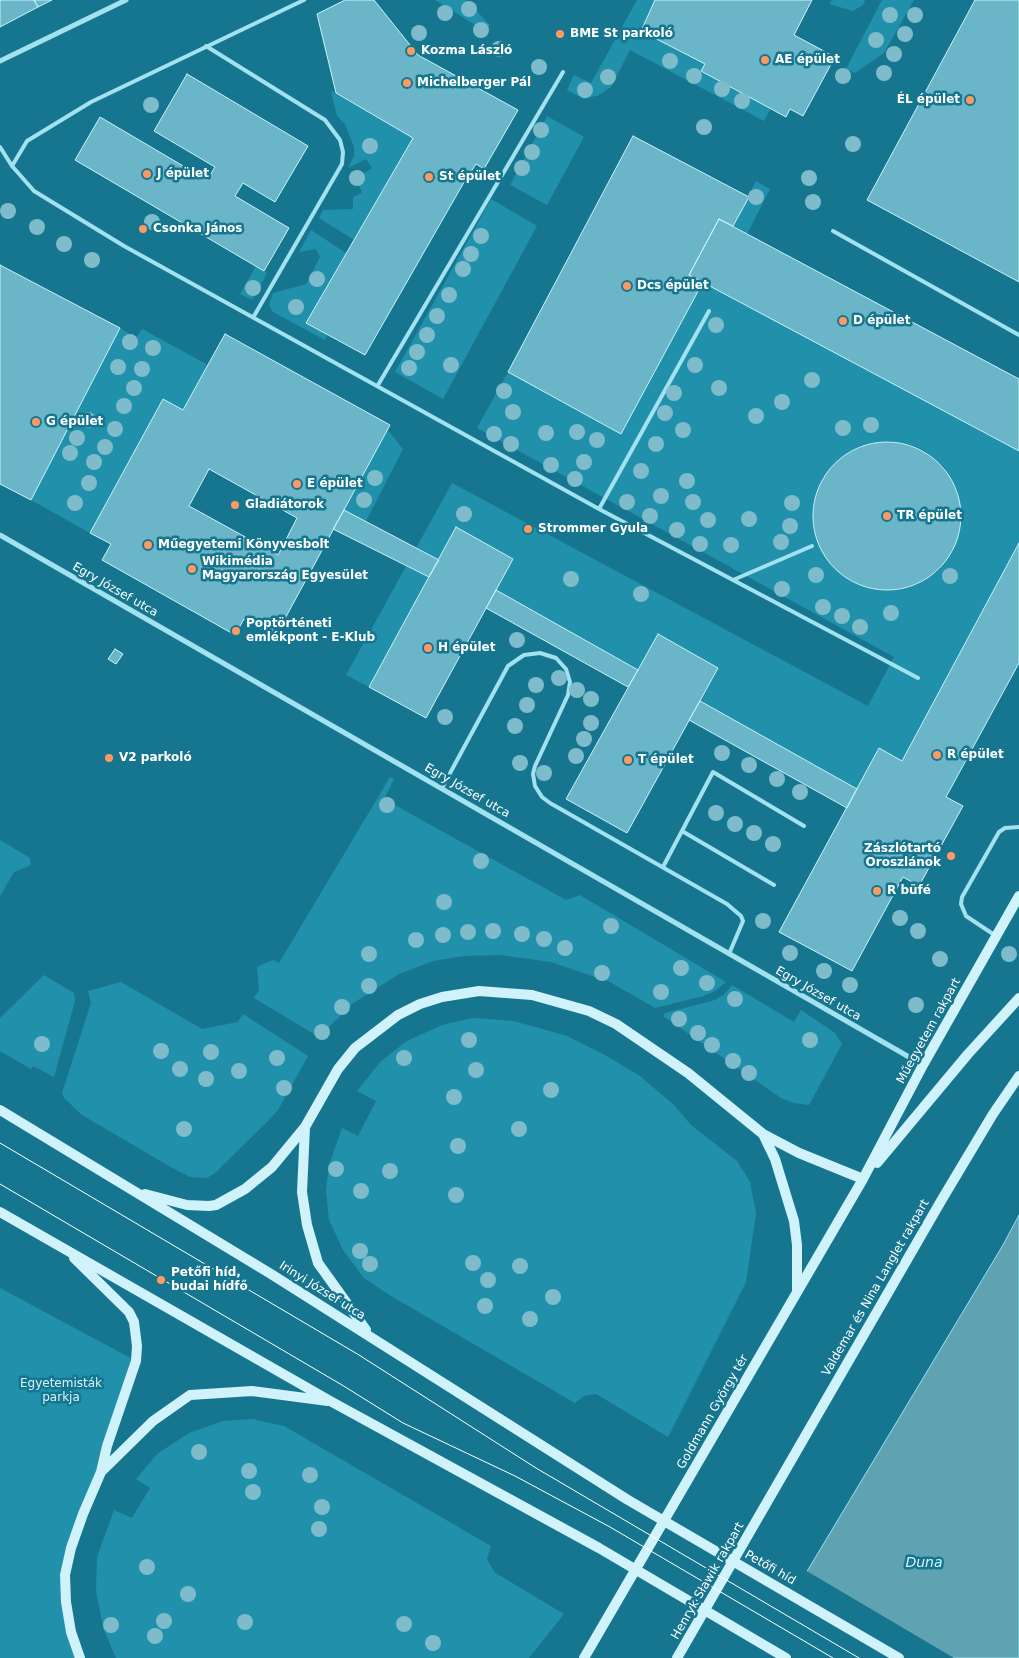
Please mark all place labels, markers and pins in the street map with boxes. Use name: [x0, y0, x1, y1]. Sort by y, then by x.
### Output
place label: BME St parkoló: [570, 27, 673, 41]
marker: BME St parkoló: [554, 28, 566, 40]
place label: Kozma László: [421, 44, 512, 58]
marker: Kozma László: [405, 45, 417, 57]
place label: AE épület: [775, 53, 840, 67]
marker: AE épület: [759, 54, 771, 66]
place label: Michelberger Pál: [417, 76, 531, 90]
marker: Michelberger Pál: [401, 77, 413, 89]
place label: ÉL épület: [897, 93, 960, 107]
marker: ÉL épület: [964, 94, 976, 106]
place label: J épület: [157, 167, 209, 181]
marker: J épület: [141, 168, 153, 180]
place label: St épület: [439, 170, 501, 184]
marker: St épület: [423, 171, 435, 183]
place label: Csonka János: [153, 222, 242, 236]
marker: Csonka János: [137, 223, 149, 235]
place label: Dcs épület: [637, 279, 709, 293]
marker: Dcs épület: [621, 280, 633, 292]
place label: D épület: [853, 314, 910, 328]
marker: D épület: [837, 315, 849, 327]
place label: G épület: [46, 415, 103, 429]
marker: G épület: [30, 416, 42, 428]
place label: E épület: [307, 477, 363, 491]
marker: E épület: [291, 478, 303, 490]
place label: Gladiátorok: [245, 498, 324, 512]
marker: Gladiátorok: [229, 499, 241, 511]
place label: TR épület: [897, 509, 962, 523]
marker: TR épület: [881, 510, 893, 522]
place label: Strommer Gyula: [538, 522, 648, 536]
marker: Strommer Gyula: [522, 523, 534, 535]
place label: Műegyetemi Könyvesbolt: [158, 538, 329, 552]
marker: Műegyetemi Könyvesbolt: [142, 539, 154, 551]
place label: Wikimédia Magyarország Egyesület: [202, 555, 368, 583]
marker: Wikimédia Magyarország Egyesület: [186, 563, 198, 575]
place label: Poptörténeti emlékpont - E-Klub: [246, 617, 375, 645]
marker: Poptörténeti emlékpont - E-Klub: [230, 625, 242, 637]
place label: H épület: [438, 641, 495, 655]
marker: H épület: [422, 642, 434, 654]
place label: R épület: [947, 748, 1004, 762]
marker: R épület: [931, 749, 943, 761]
place label: V2 parkoló: [119, 751, 192, 765]
marker: V2 parkoló: [103, 752, 115, 764]
place label: T épület: [638, 753, 694, 767]
marker: T épület: [622, 754, 634, 766]
place label: Zászlótartó Oroszlánok: [864, 842, 941, 870]
marker: Zászlótartó Oroszlánok: [945, 850, 957, 862]
place label: R büfé: [887, 884, 931, 898]
marker: R büfé: [871, 885, 883, 897]
place label: Petőfi híd, budai hídfő: [171, 1266, 248, 1294]
marker: Petőfi híd, budai hídfő: [155, 1274, 167, 1286]

